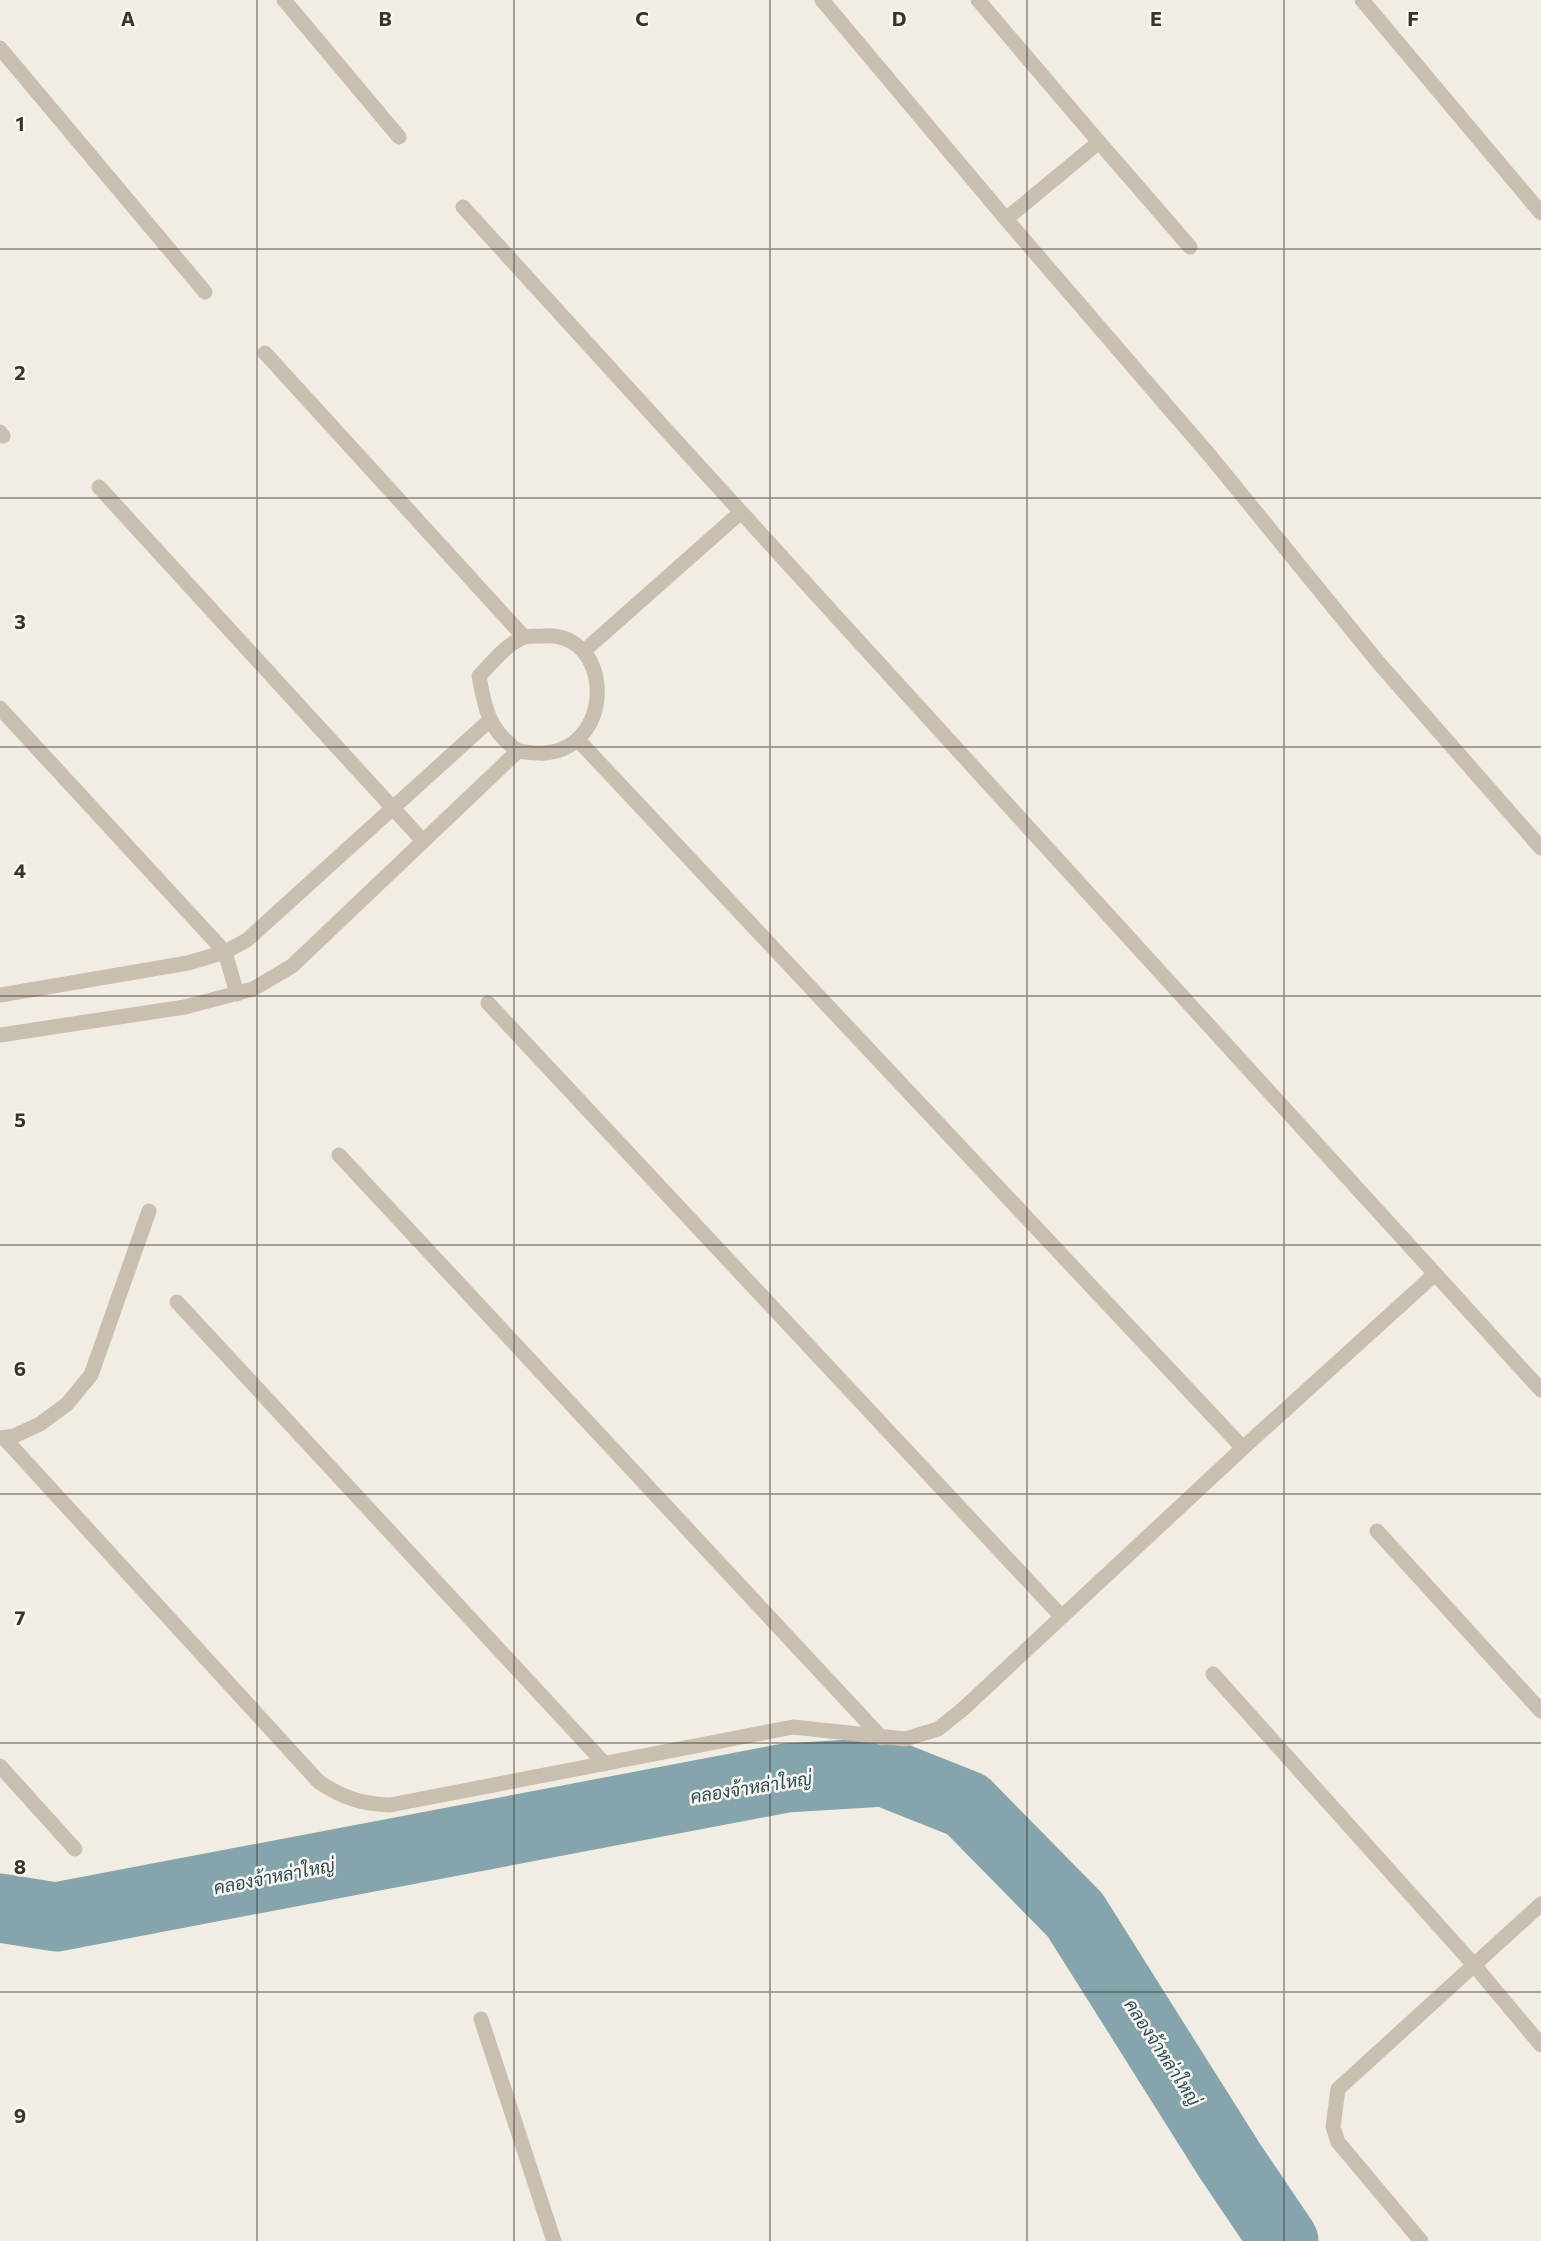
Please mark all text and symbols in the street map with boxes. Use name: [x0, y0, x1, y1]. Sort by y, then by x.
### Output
text: A: [121, 6, 135, 30]
text: B: [378, 6, 392, 30]
text: C: [635, 6, 649, 30]
text: D: [892, 6, 906, 30]
text: E: [1150, 6, 1162, 30]
text: F: [1407, 6, 1419, 30]
text: 1: [15, 111, 25, 135]
text: 2: [14, 360, 26, 384]
text: 3: [14, 609, 26, 633]
text: 4: [14, 858, 26, 882]
text: 5: [14, 1107, 26, 1131]
text: 6: [14, 1356, 26, 1380]
text: 7: [15, 1605, 26, 1629]
water label: คลองจ้าหล่าใหญ่: [688, 1765, 815, 1808]
water label: คลองจ้าหล่าใหญ่: [211, 1852, 338, 1899]
text: 8: [14, 1854, 26, 1878]
water label: คลองจ้าหล่าใหญ่: [1120, 1994, 1207, 2111]
text: 9: [14, 2103, 26, 2127]

